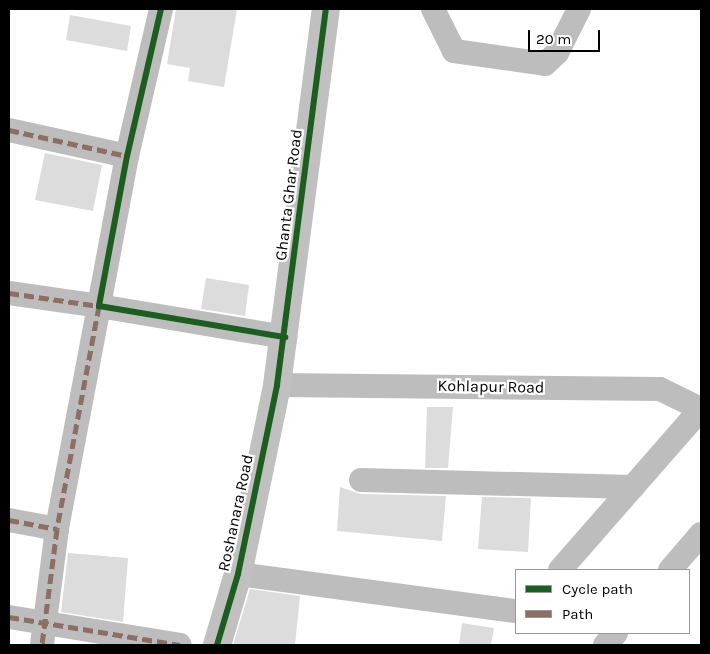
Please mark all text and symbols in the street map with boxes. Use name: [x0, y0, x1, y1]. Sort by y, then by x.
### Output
scale bar: [530, 20, 602, 52]
text: 20 m: [536, 30, 571, 48]
street label: Ghanta Ghar Road: [271, 128, 307, 262]
street label: Kohlapur Road: [437, 376, 545, 398]
street label: Roshanara Road: [214, 453, 258, 573]
legend: [515, 569, 690, 634]
text: Cycle path: [562, 580, 633, 598]
text: Path: [562, 605, 593, 623]

